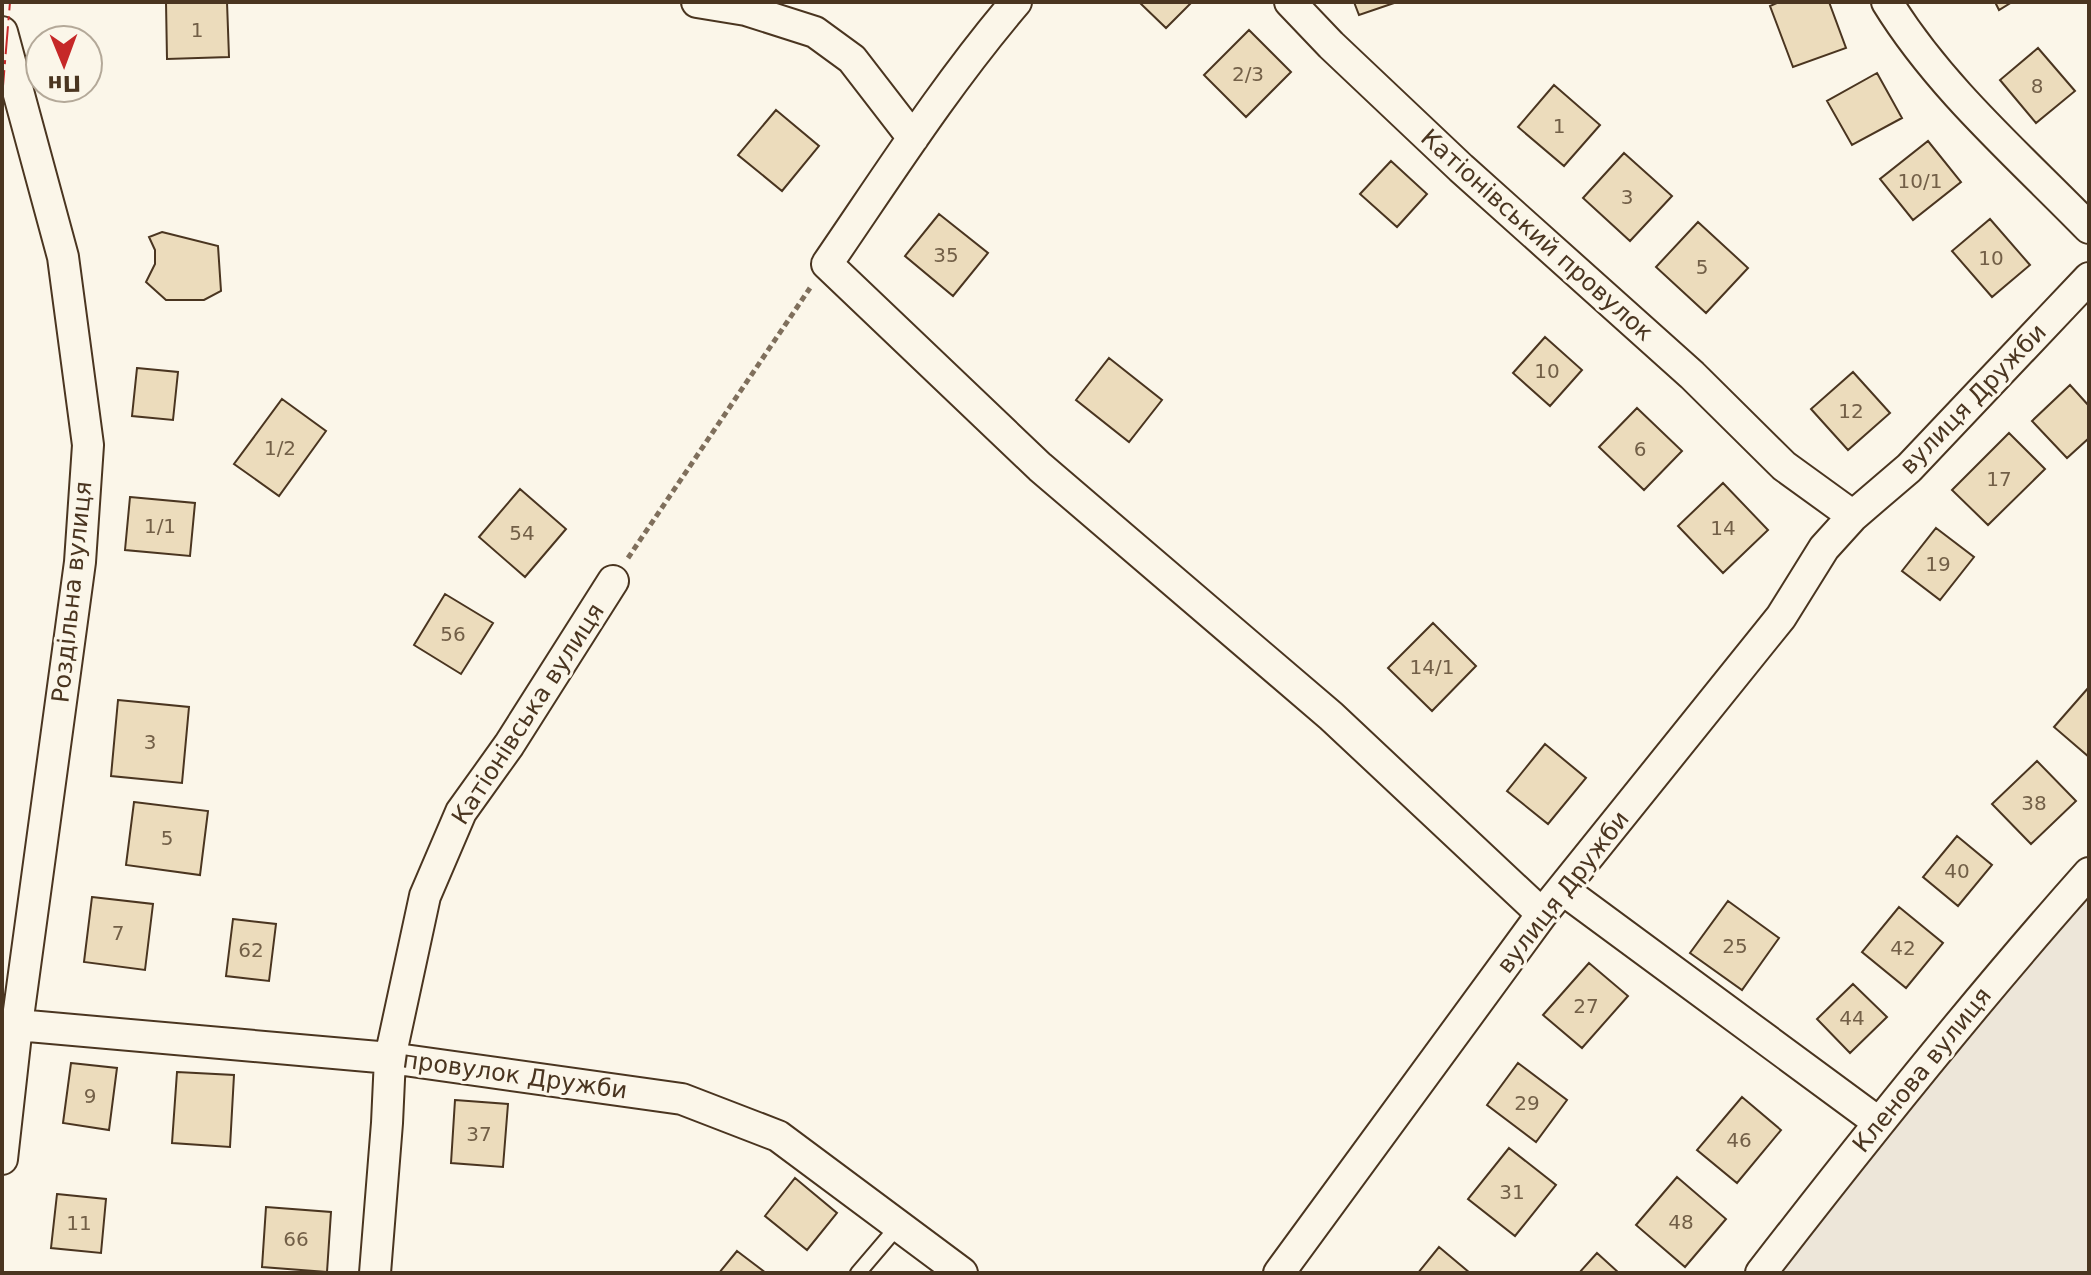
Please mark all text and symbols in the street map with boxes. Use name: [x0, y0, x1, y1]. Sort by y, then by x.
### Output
house number: 1: [191, 18, 203, 42]
north arrow: [24, 24, 104, 104]
house number: 2/3: [1232, 62, 1264, 86]
text: Пн: [47, 71, 81, 96]
house number: 8: [2031, 74, 2043, 98]
house number: 1: [1553, 114, 1565, 138]
street label: Катіонівський провулок: [1415, 123, 1659, 347]
house number: 10/1: [1898, 169, 1942, 193]
house number: 3: [1621, 185, 1633, 209]
house number: 35: [933, 243, 959, 267]
house number: 10: [1978, 246, 2004, 270]
house number: 5: [1696, 255, 1708, 279]
street label: вулиця Дружби: [1894, 318, 2052, 480]
house number: 10: [1534, 359, 1560, 383]
house number: 12: [1838, 399, 1864, 423]
house number: 1/2: [264, 436, 296, 460]
house number: 6: [1634, 437, 1646, 461]
house number: 17: [1986, 467, 2012, 491]
street label: Роздільна вулиця: [46, 480, 98, 704]
house number: 1/1: [144, 514, 176, 538]
house number: 14: [1710, 516, 1736, 540]
house number: 54: [509, 521, 535, 545]
house number: 19: [1925, 552, 1951, 576]
street label: Катіонівська вулиця: [446, 598, 610, 830]
house number: 56: [440, 622, 466, 646]
house number: 14/1: [1410, 655, 1454, 679]
house number: 3: [144, 730, 156, 754]
house number: 38: [2021, 791, 2047, 815]
street label: вулиця Дружби: [1491, 805, 1635, 979]
house number: 5: [161, 826, 173, 850]
house number: 40: [1944, 859, 1970, 883]
house number: 7: [112, 921, 124, 945]
house number: 25: [1722, 934, 1748, 958]
house number: 42: [1890, 936, 1916, 960]
house number: 62: [238, 938, 264, 962]
street label: Кленова вулиця: [1847, 982, 1997, 1158]
house number: 27: [1573, 994, 1599, 1018]
house number: 44: [1839, 1006, 1865, 1030]
street label: провулок Дружби: [401, 1045, 629, 1105]
house number: 9: [84, 1084, 96, 1108]
house number: 29: [1514, 1091, 1540, 1115]
house number: 37: [466, 1122, 492, 1146]
house number: 46: [1726, 1128, 1752, 1152]
house number: 31: [1499, 1180, 1525, 1204]
house number: 48: [1668, 1210, 1694, 1234]
house number: 11: [66, 1211, 92, 1235]
house number: 66: [283, 1227, 309, 1251]

